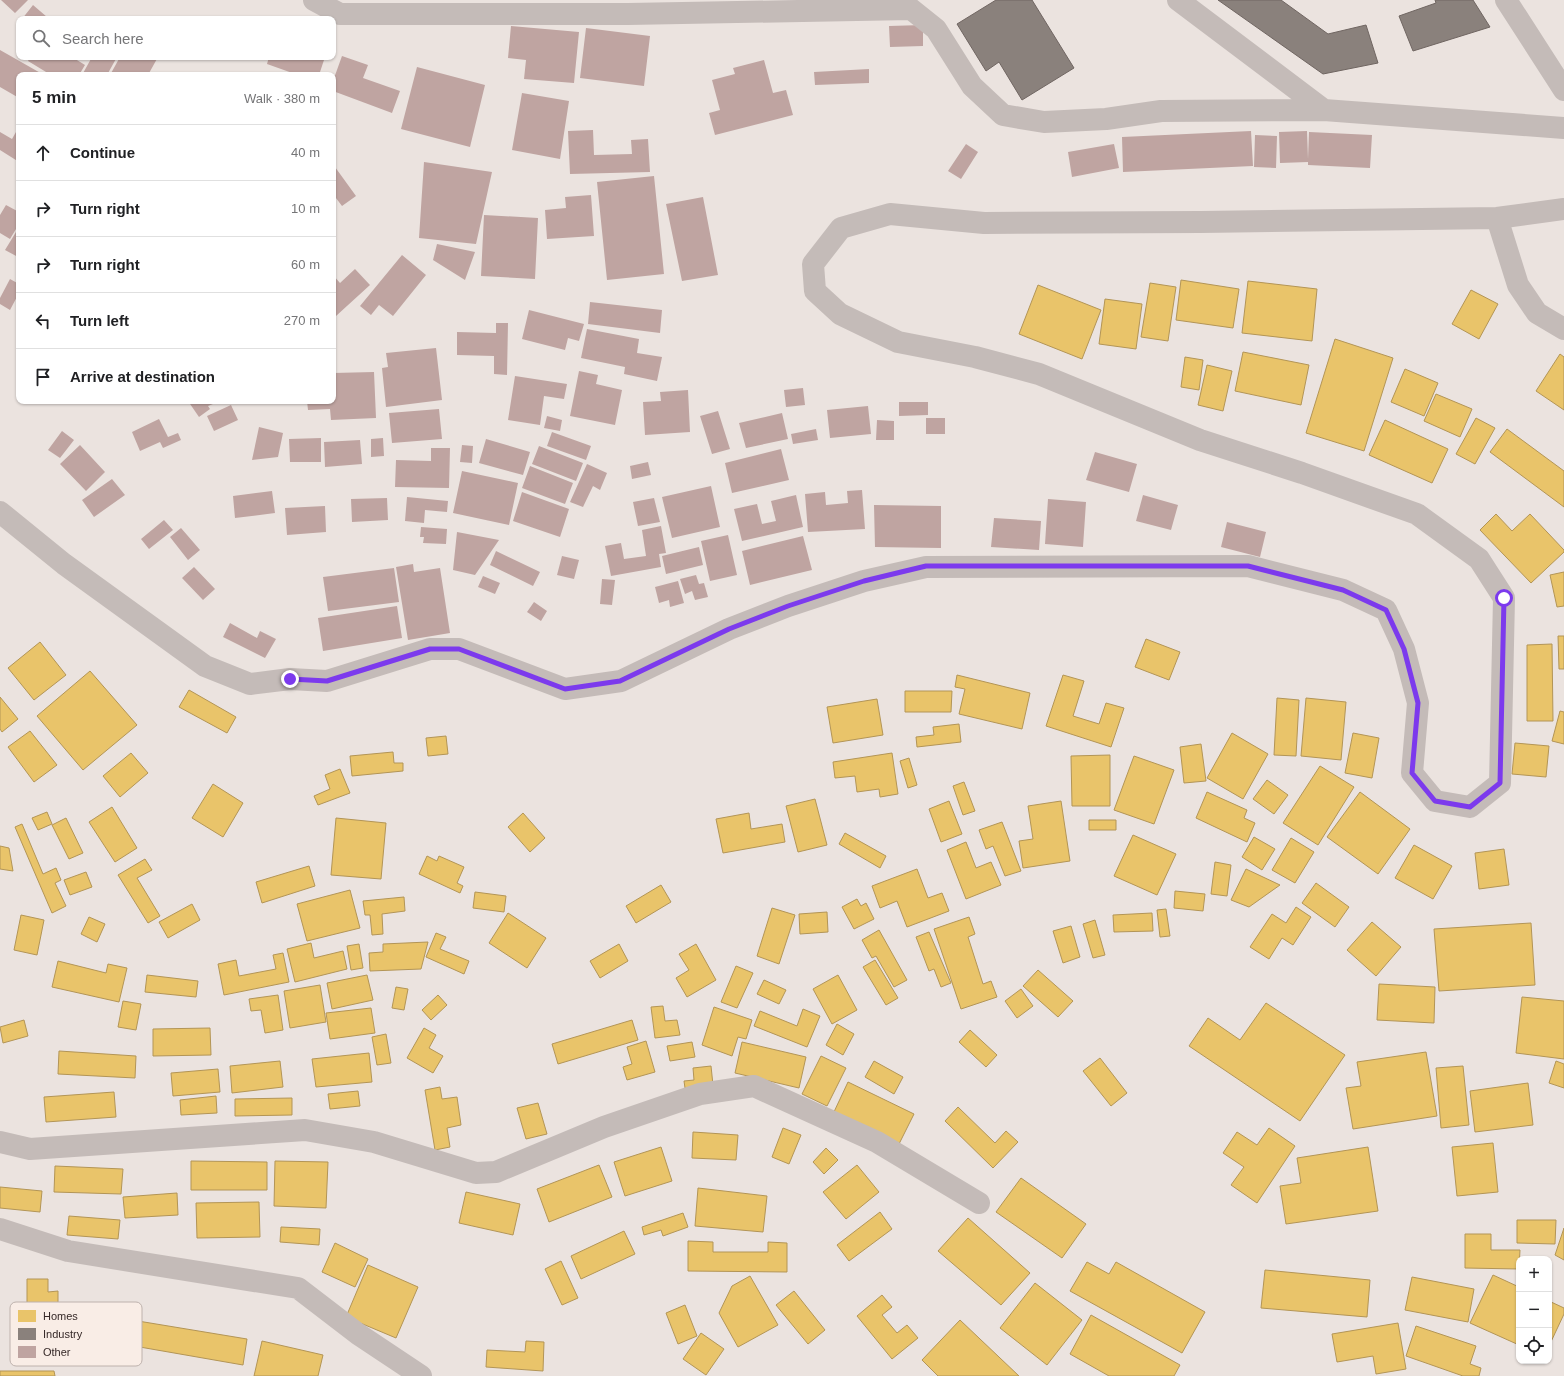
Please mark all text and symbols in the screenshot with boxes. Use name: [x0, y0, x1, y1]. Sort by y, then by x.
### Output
search box: [16, 16, 336, 60]
icon: search: [30, 27, 52, 49]
text: Search here: [62, 30, 144, 47]
text: 5 min: [32, 88, 76, 107]
text: Walk · 380 m: [244, 91, 320, 106]
icon: ahead: [32, 142, 54, 164]
text: Continue: [70, 144, 135, 161]
text: 40 m: [291, 145, 320, 160]
icon: right: [32, 198, 54, 220]
text: Turn right: [70, 200, 140, 217]
text: 10 m: [291, 201, 320, 216]
icon: right: [32, 254, 54, 276]
text: Turn right: [70, 256, 140, 273]
text: 60 m: [291, 257, 320, 272]
icon: left: [32, 310, 54, 332]
text: Turn left: [70, 312, 129, 329]
text: 270 m: [284, 313, 320, 328]
icon: arrive: [32, 366, 54, 388]
text: Arrive at destination: [70, 368, 215, 385]
route start: [1495, 589, 1513, 607]
route end: [281, 670, 299, 688]
map controls: [1516, 1256, 1552, 1364]
button: +: [1516, 1256, 1552, 1292]
button: −: [1516, 1292, 1552, 1328]
legend: [10, 1302, 142, 1366]
text: Homes: [43, 1310, 78, 1322]
text: Industry: [43, 1328, 83, 1340]
button: locate: [1516, 1328, 1552, 1364]
text: Other: [43, 1346, 71, 1358]

